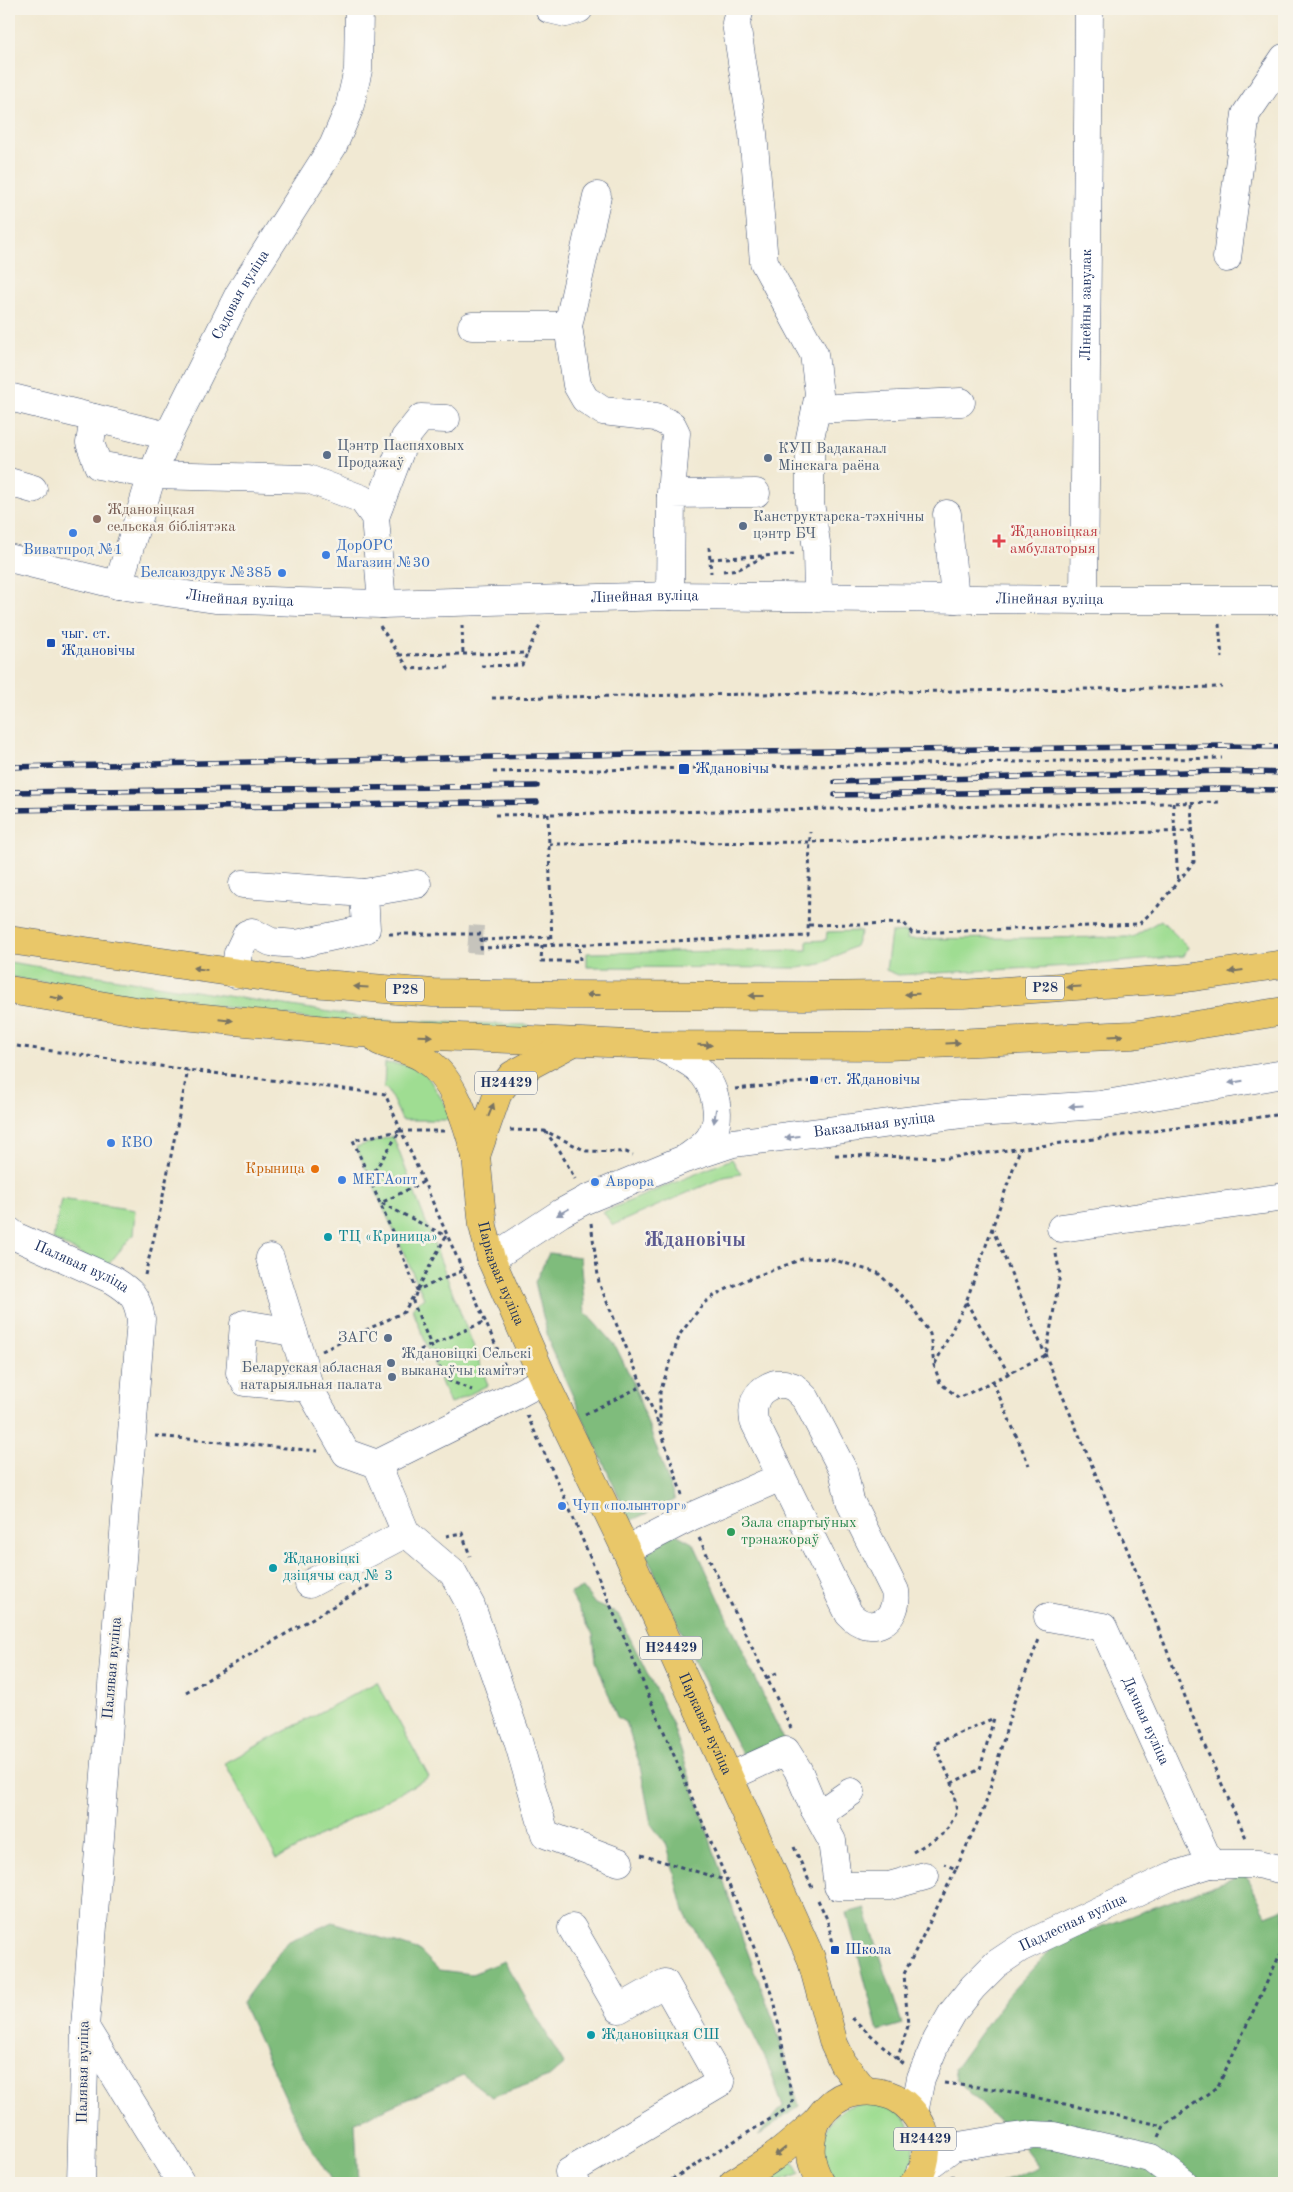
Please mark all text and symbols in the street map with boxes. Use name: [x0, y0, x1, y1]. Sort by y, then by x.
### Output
street label: Садовая вуліца: [210, 247, 273, 342]
street label: Лінейны завулак: [1079, 248, 1094, 361]
place label: Цэнтр Паспяховых Продажаў: [337, 439, 465, 471]
place label: КУП Вадаканал Мінскага раёна: [778, 442, 887, 474]
marker: Цэнтр Паспяховых Продажаў: [321, 449, 333, 461]
marker: КУП Вадаканал Мінскага раёна: [762, 452, 774, 464]
place label: Ждановіцкая сельская бібліятэка: [107, 503, 236, 535]
place label: Канструктарска-тэхнічны цэнтр БЧ: [753, 510, 925, 542]
marker: Ждановіцкая сельская бібліятэка: [91, 513, 103, 525]
marker: Канструктарска-тэхнічны цэнтр БЧ: [737, 520, 749, 532]
place label: Ждановіцкая амбулаторыя: [1010, 525, 1098, 557]
marker: Виватпрод №1: [67, 527, 79, 539]
marker: Ждановіцкая амбулаторыя: [992, 534, 1006, 548]
place label: ДорОРС Магазин №30: [336, 539, 430, 571]
place label: Виватпрод №1: [23, 543, 123, 558]
marker: ДорОРС Магазин №30: [320, 549, 332, 561]
place label: Белсаюздрук №385: [140, 566, 272, 581]
marker: Белсаюздрук №385: [276, 567, 288, 579]
street label: Лінейная вуліца: [185, 587, 295, 609]
street label: Лінейная вуліца: [590, 588, 699, 606]
street label: Лінейная вуліца: [995, 592, 1104, 608]
place label: чыг. ст. Ждановічы: [61, 627, 135, 659]
marker: чыг. ст. Ждановічы: [45, 637, 57, 649]
marker: Ждановічы: [677, 762, 691, 776]
place label: Ждановічы: [695, 762, 769, 777]
one-way arrow: [191, 965, 207, 973]
one-way arrow: [1228, 967, 1244, 975]
road number: Р28: [1026, 976, 1064, 1000]
road number: Р28: [386, 978, 424, 1002]
one-way arrow: [353, 983, 369, 991]
one-way arrow: [1066, 983, 1082, 991]
one-way arrow: [585, 991, 601, 999]
one-way arrow: [904, 991, 920, 999]
one-way arrow: [748, 992, 764, 1000]
one-way arrow: [49, 995, 65, 1003]
one-way arrow: [218, 1016, 234, 1024]
one-way arrow: [1108, 1032, 1124, 1040]
one-way arrow: [417, 1033, 433, 1041]
one-way arrow: [946, 1039, 962, 1047]
one-way arrow: [697, 1041, 713, 1049]
road number: Н24429: [475, 1072, 537, 1094]
place label: ст. Ждановічы: [824, 1073, 920, 1088]
marker: ст. Ждановічы: [808, 1074, 820, 1086]
one-way arrow: [1228, 1078, 1244, 1086]
one-way arrow: [487, 1102, 495, 1117]
one-way arrow: [1067, 1103, 1083, 1111]
one-way arrow: [711, 1109, 719, 1125]
street label: Вакзальная вуліца: [813, 1110, 936, 1140]
one-way arrow: [784, 1133, 800, 1141]
place label: КВО: [121, 1136, 153, 1151]
marker: КВО: [105, 1137, 117, 1149]
place label: Крыница: [245, 1162, 306, 1177]
marker: Крыница: [309, 1163, 321, 1175]
place label: МЕГАопт: [352, 1173, 418, 1188]
marker: МЕГАопт: [336, 1174, 348, 1186]
place label: Аврора: [605, 1175, 655, 1190]
marker: Аврора: [589, 1176, 601, 1188]
one-way arrow: [555, 1208, 570, 1216]
street label: Паркавая вуліца: [475, 1220, 527, 1328]
place label: ТЦ «Криница»: [338, 1230, 438, 1245]
marker: ТЦ «Криница»: [322, 1231, 334, 1243]
district label: Ждановічы: [644, 1231, 746, 1251]
street label: Палявая вуліца: [32, 1238, 132, 1296]
place label: ЗАГС: [338, 1331, 378, 1346]
marker: ЗАГС: [382, 1332, 394, 1344]
place label: Ждановіцкі Сельскі выканаўчы камітэт: [401, 1347, 531, 1379]
marker: Ждановіцкі Сельскі выканаўчы камітэт: [385, 1357, 397, 1369]
place label: Беларуская абласная натарыяльная палата: [240, 1361, 383, 1393]
marker: Беларуская абласная натарыяльная палата: [386, 1371, 398, 1383]
place label: Чуп «полынторг»: [572, 1499, 687, 1514]
marker: Чуп «полынторг»: [556, 1500, 568, 1512]
place label: Зала спартыўных трэнажораў: [741, 1516, 857, 1548]
marker: Зала спартыўных трэнажораў: [725, 1526, 737, 1538]
place label: Ждановіцкі дзіцячы сад № 3: [283, 1552, 393, 1584]
marker: Ждановіцкі дзіцячы сад № 3: [267, 1562, 279, 1574]
street label: Палявая вуліца: [101, 1616, 125, 1720]
road number: Н24429: [640, 1636, 702, 1660]
street label: Паркавая вуліца: [675, 1671, 735, 1778]
street label: Дачная вуліца: [1119, 1674, 1172, 1768]
street label: Падлесная вуліца: [1017, 1891, 1129, 1955]
place label: Школа: [845, 1943, 892, 1958]
marker: Школа: [829, 1944, 841, 1956]
street label: Палявая вуліца: [76, 2020, 92, 2124]
place label: Ждановіцкая СШ: [601, 2028, 720, 2043]
marker: Ждановіцкая СШ: [585, 2029, 597, 2041]
road number: Н24429: [894, 2128, 956, 2150]
one-way arrow: [773, 2146, 786, 2157]

